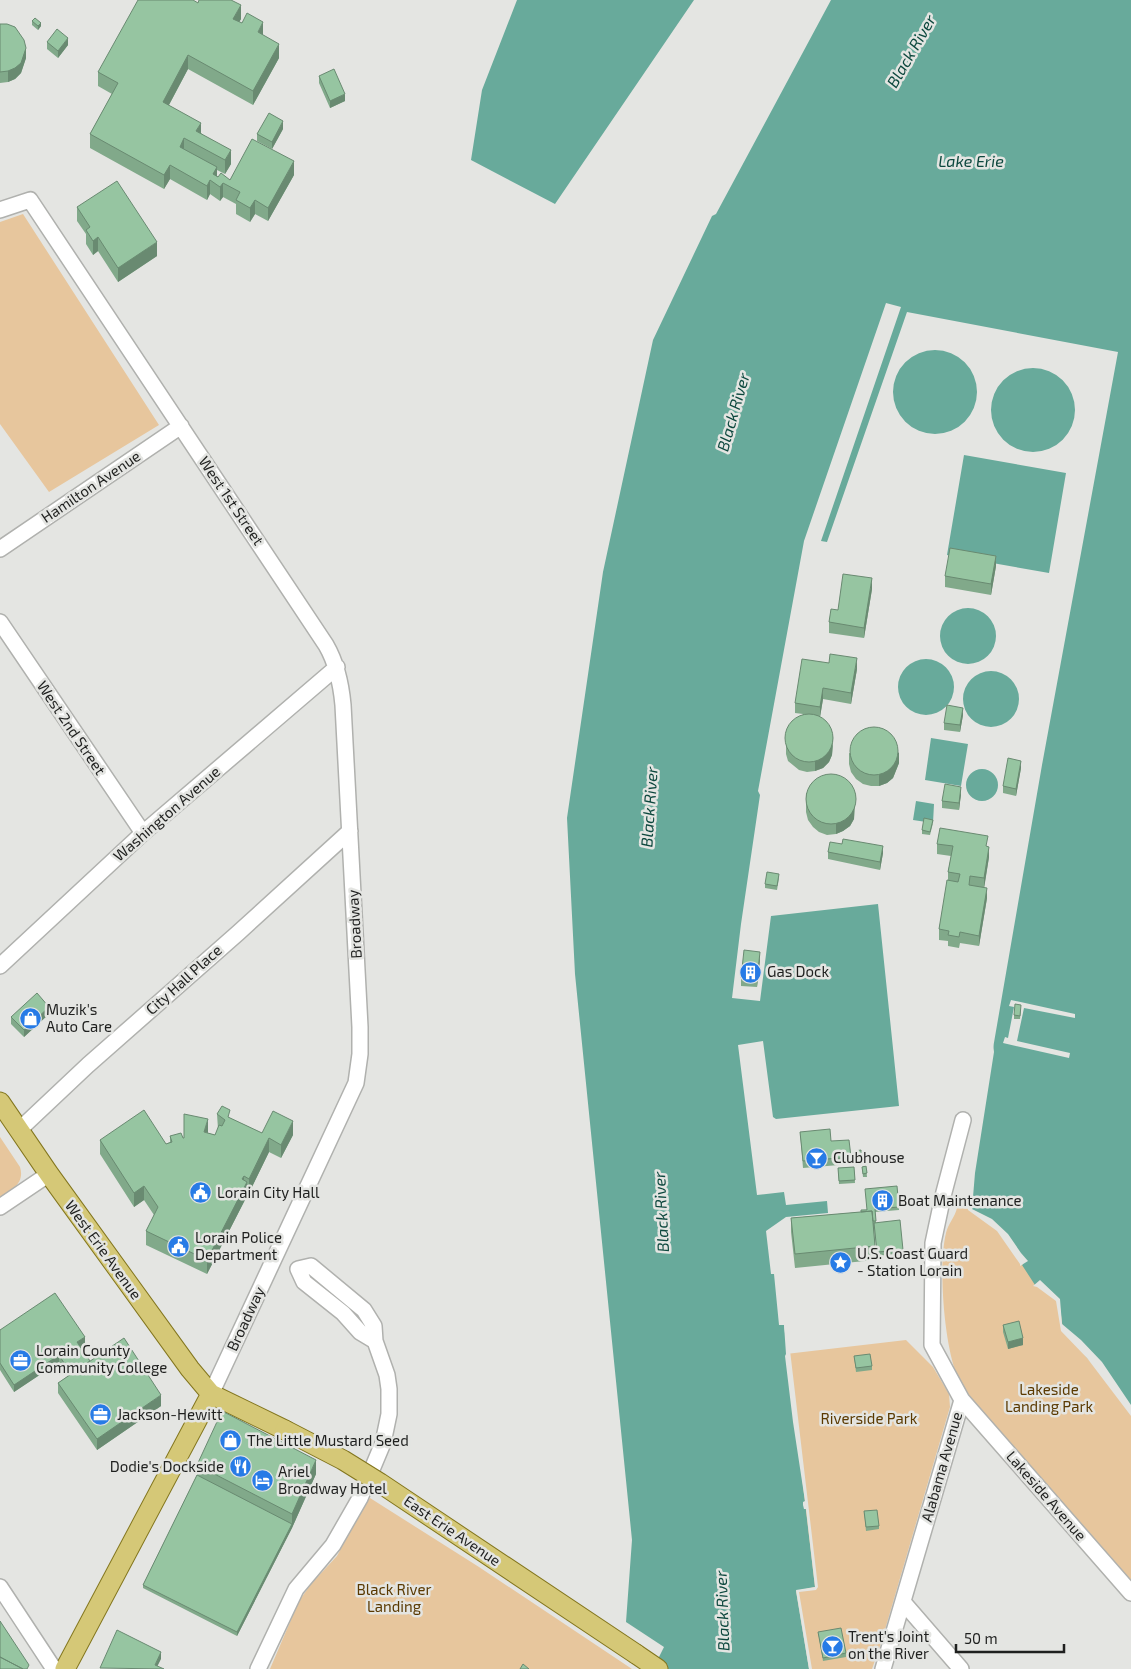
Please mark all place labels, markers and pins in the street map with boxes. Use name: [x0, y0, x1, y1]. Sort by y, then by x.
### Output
building icon: Gas Dock: [739, 960, 763, 984]
place label: Gas Dock: [767, 962, 829, 980]
place label: Muzik's Auto Care: [46, 1000, 112, 1035]
shop icon: Muzik's Auto Care: [18, 1007, 42, 1031]
bar icon: Clubhouse: [805, 1146, 829, 1170]
place label: Clubhouse: [833, 1148, 905, 1166]
public building icon: Lorain City Hall: [189, 1181, 213, 1205]
place label: Lorain City Hall: [217, 1183, 320, 1201]
building icon: Boat Maintenance: [870, 1189, 894, 1213]
place label: Boat Maintenance: [898, 1191, 1022, 1209]
place label: Lorain Police Department: [195, 1228, 282, 1263]
public building icon: Lorain Police Department: [167, 1235, 191, 1259]
place label: U.S. Coast Guard - Station Lorain: [857, 1244, 968, 1279]
place icon: U.S. Coast Guard - Station Lorain: [829, 1251, 853, 1275]
place label: Lorain County Community College: [36, 1341, 167, 1376]
office icon: Lorain County Community College: [8, 1348, 32, 1372]
office icon: Jackson-Hewitt: [89, 1403, 113, 1427]
place label: Jackson-Hewitt: [117, 1405, 223, 1423]
shop icon: The Little Mustard Seed: [219, 1429, 243, 1453]
place label: The Little Mustard Seed: [247, 1431, 409, 1449]
restaurant icon: Dodie's Dockside: [228, 1455, 252, 1479]
place label: Dodie's Dockside: [110, 1457, 224, 1475]
place label: Ariel Broadway Hotel: [278, 1462, 387, 1497]
hotel icon: Ariel Broadway Hotel: [250, 1469, 274, 1493]
place label: Trent's Joint on the River: [848, 1627, 929, 1662]
bar icon: Trent's Joint on the River: [820, 1634, 844, 1658]

